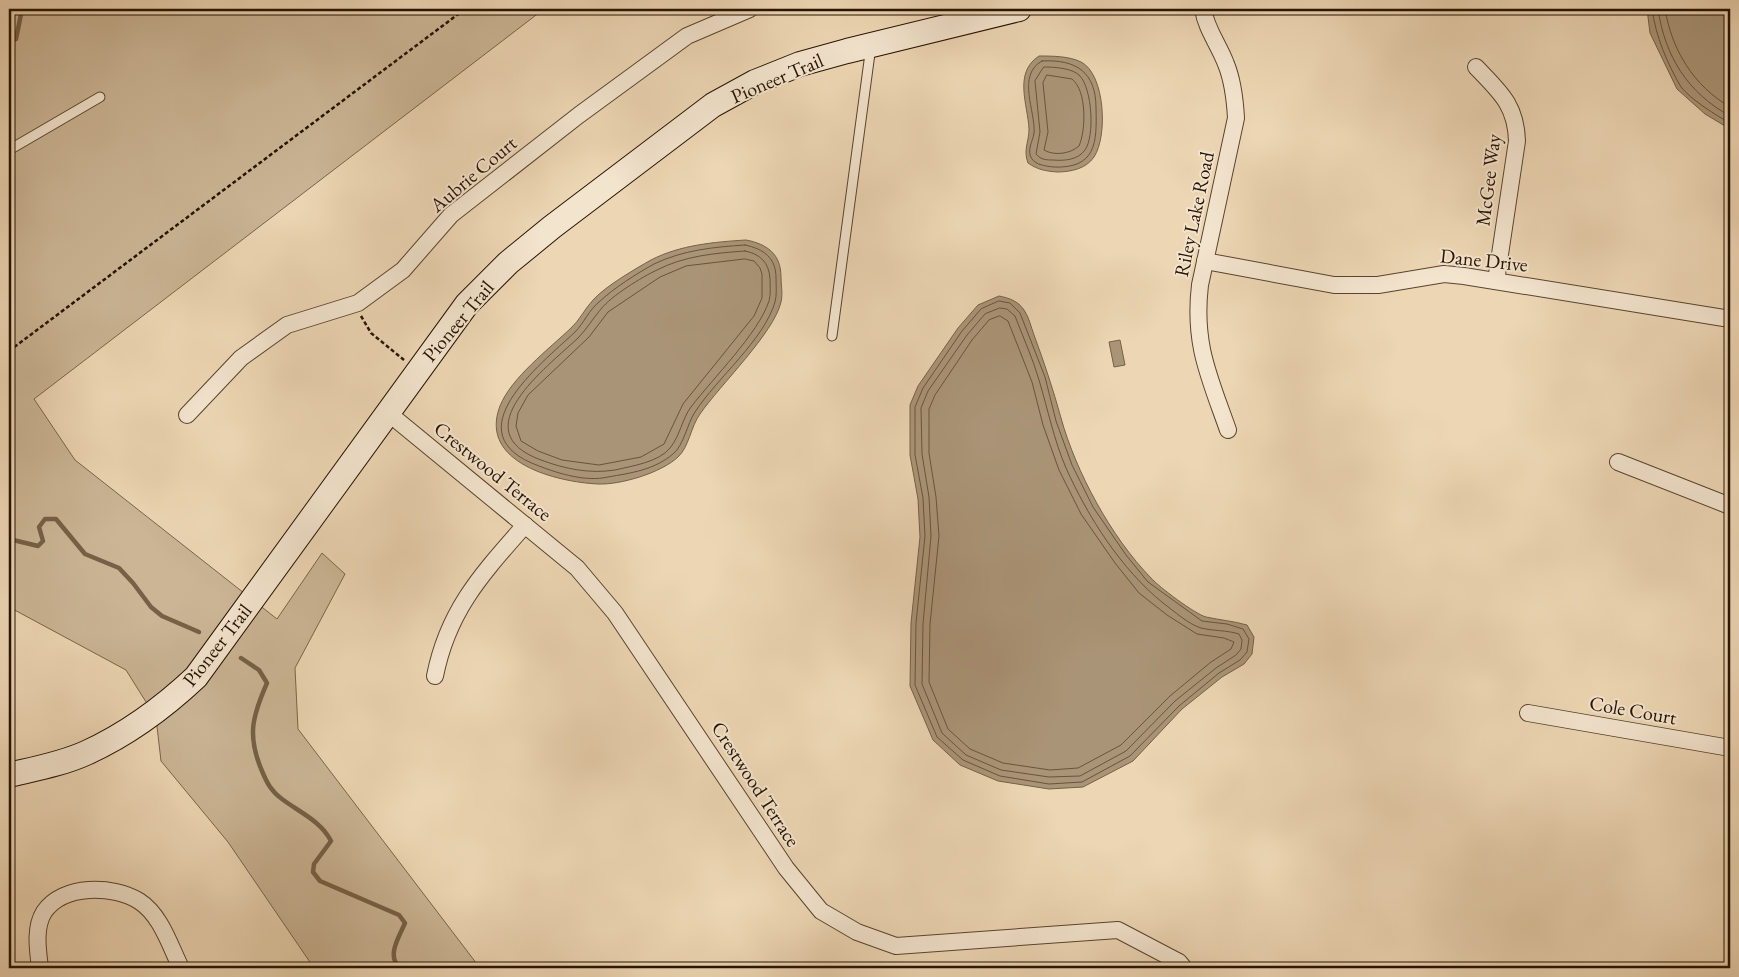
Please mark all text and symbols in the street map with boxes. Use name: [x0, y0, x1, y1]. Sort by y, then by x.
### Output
street label: Pioneer Trail: [727, 47, 827, 109]
street label: Aubrie Court: [423, 130, 522, 219]
street label: McGee Way: [1469, 132, 1507, 228]
street label: Riley Lake Road: [1168, 148, 1220, 279]
street label: Dane Drive: [1439, 242, 1529, 278]
street label: Pioneer Trail: [416, 275, 500, 367]
street label: Crestwood Terrace: [429, 415, 557, 527]
street label: Pioneer Trail: [177, 598, 258, 692]
street label: Cole Court: [1587, 690, 1679, 731]
street label: Crestwood Terrace: [706, 716, 806, 852]

